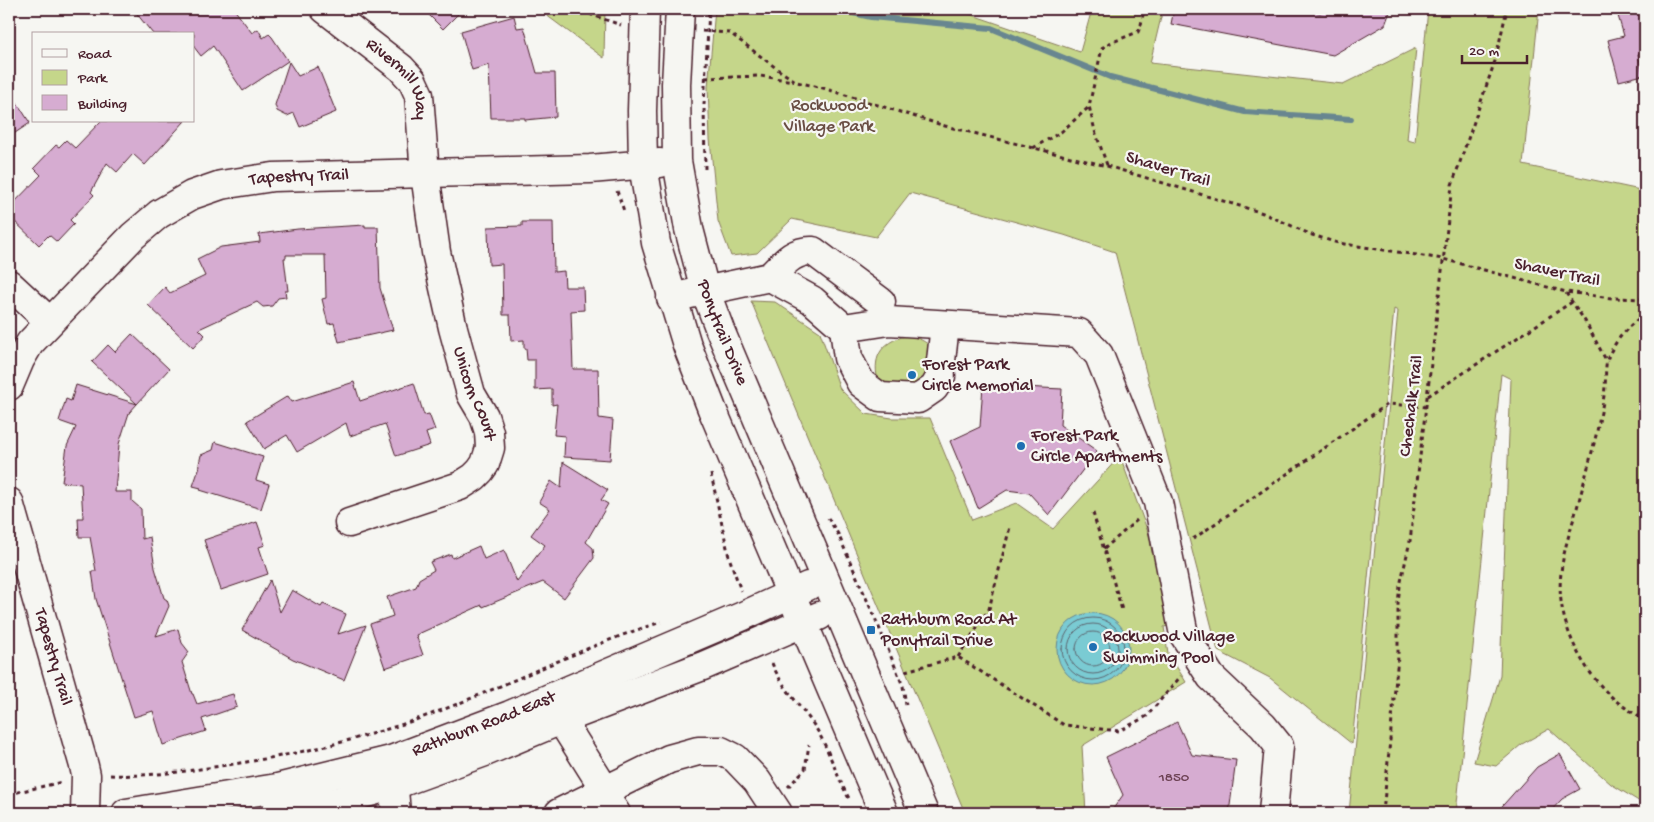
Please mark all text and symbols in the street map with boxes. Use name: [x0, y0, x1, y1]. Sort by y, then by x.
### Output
legend: [32, 32, 195, 122]
scale bar: [1462, 32, 1526, 64]
street label: Rivermill Way: [361, 34, 431, 121]
text: 20 m: [1469, 43, 1499, 61]
text: Road: [78, 46, 112, 64]
text: Park: [77, 70, 108, 88]
text: Building: [77, 96, 127, 114]
park label: Rockwood Village Park: [783, 96, 876, 138]
street label: Shaver Trail: [1123, 147, 1213, 193]
street label: Tapestry Trail: [247, 165, 349, 191]
street label: Shaver Trail: [1512, 254, 1602, 292]
street label: Ponytrail Drive: [692, 277, 753, 389]
street label: Unicorn Court: [448, 344, 500, 442]
street label: Chechalk Trail: [1395, 354, 1429, 458]
place label: Forest Park Circle Memorial: [921, 355, 1034, 397]
marker: Forest Park Circle Memorial: [906, 369, 918, 381]
place label: Forest Park Circle Apartments: [1030, 426, 1164, 468]
marker: Forest Park Circle Apartments: [1015, 440, 1027, 452]
street label: Tapestry Trail: [29, 605, 77, 708]
place label: Rathburn Road At Ponytrail Drive: [880, 610, 1018, 652]
marker: Rathburn Road At Ponytrail Drive: [865, 624, 877, 636]
place label: Rockwood Village Swimming Pool: [1103, 627, 1235, 669]
marker: Rockwood Village Swimming Pool: [1087, 641, 1099, 653]
street label: Rathburn Road East: [409, 686, 560, 762]
house number: 1850: [1158, 769, 1190, 787]

